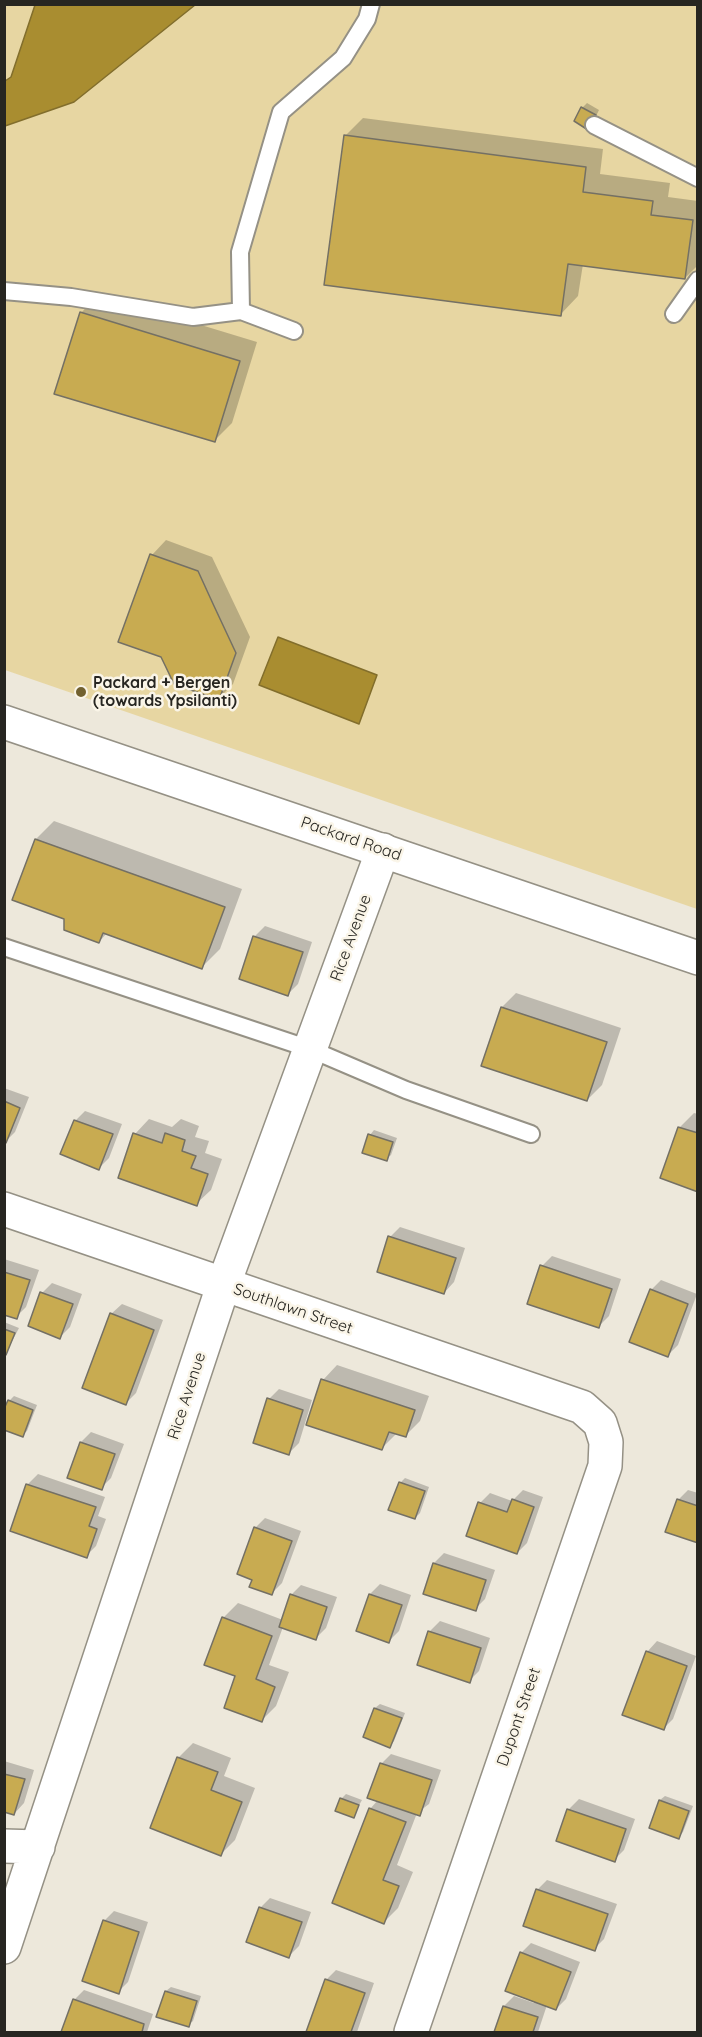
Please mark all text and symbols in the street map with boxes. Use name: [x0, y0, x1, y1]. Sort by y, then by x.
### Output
place label: Packard + Bergen (towards Ypsilanti): [93, 673, 237, 711]
marker: Packard + Bergen (towards Ypsilanti): [74, 685, 88, 699]
street label: Packard Road: [298, 813, 404, 865]
street label: Rice Avenue: [326, 892, 376, 984]
street label: Southlawn Street: [231, 1280, 355, 1338]
street label: Rice Avenue: [164, 1350, 210, 1442]
street label: Dupont Street: [493, 1665, 545, 1769]

